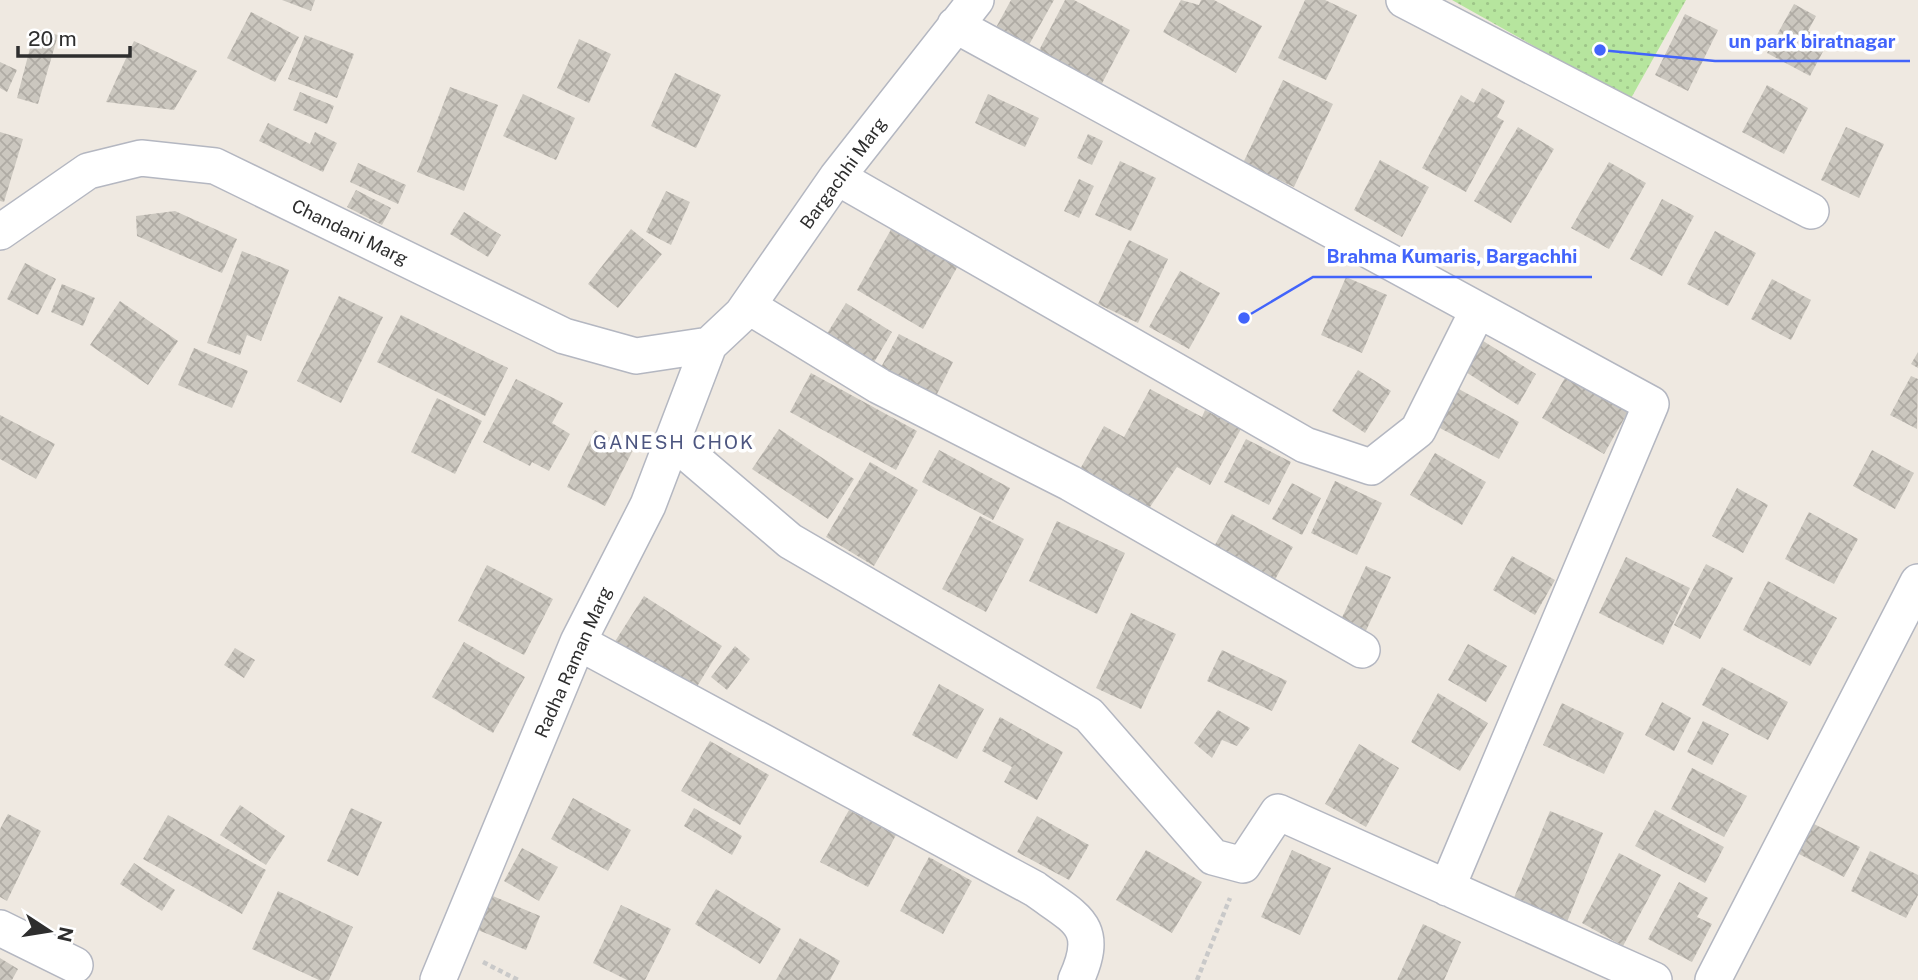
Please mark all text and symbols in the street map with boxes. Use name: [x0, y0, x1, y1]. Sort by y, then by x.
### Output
scale bar: [18, 14, 130, 58]
callout: un park biratnagar: [1715, 21, 1910, 61]
text: 20 m: [28, 26, 77, 51]
text: un park biratnagar: [1728, 30, 1896, 52]
street label: Bargachhi Marg: [796, 113, 890, 233]
street label: Chandani Marg: [288, 195, 412, 269]
callout: Brahma Kumaris, Bargachhi: [1313, 237, 1592, 277]
text: Brahma Kumaris, Bargachhi: [1327, 245, 1577, 267]
district label: GANESH CHOK: [593, 431, 755, 453]
street label: Radha Raman Marg: [530, 583, 616, 741]
north arrow: [14, 896, 84, 966]
text: N: [53, 925, 78, 944]

